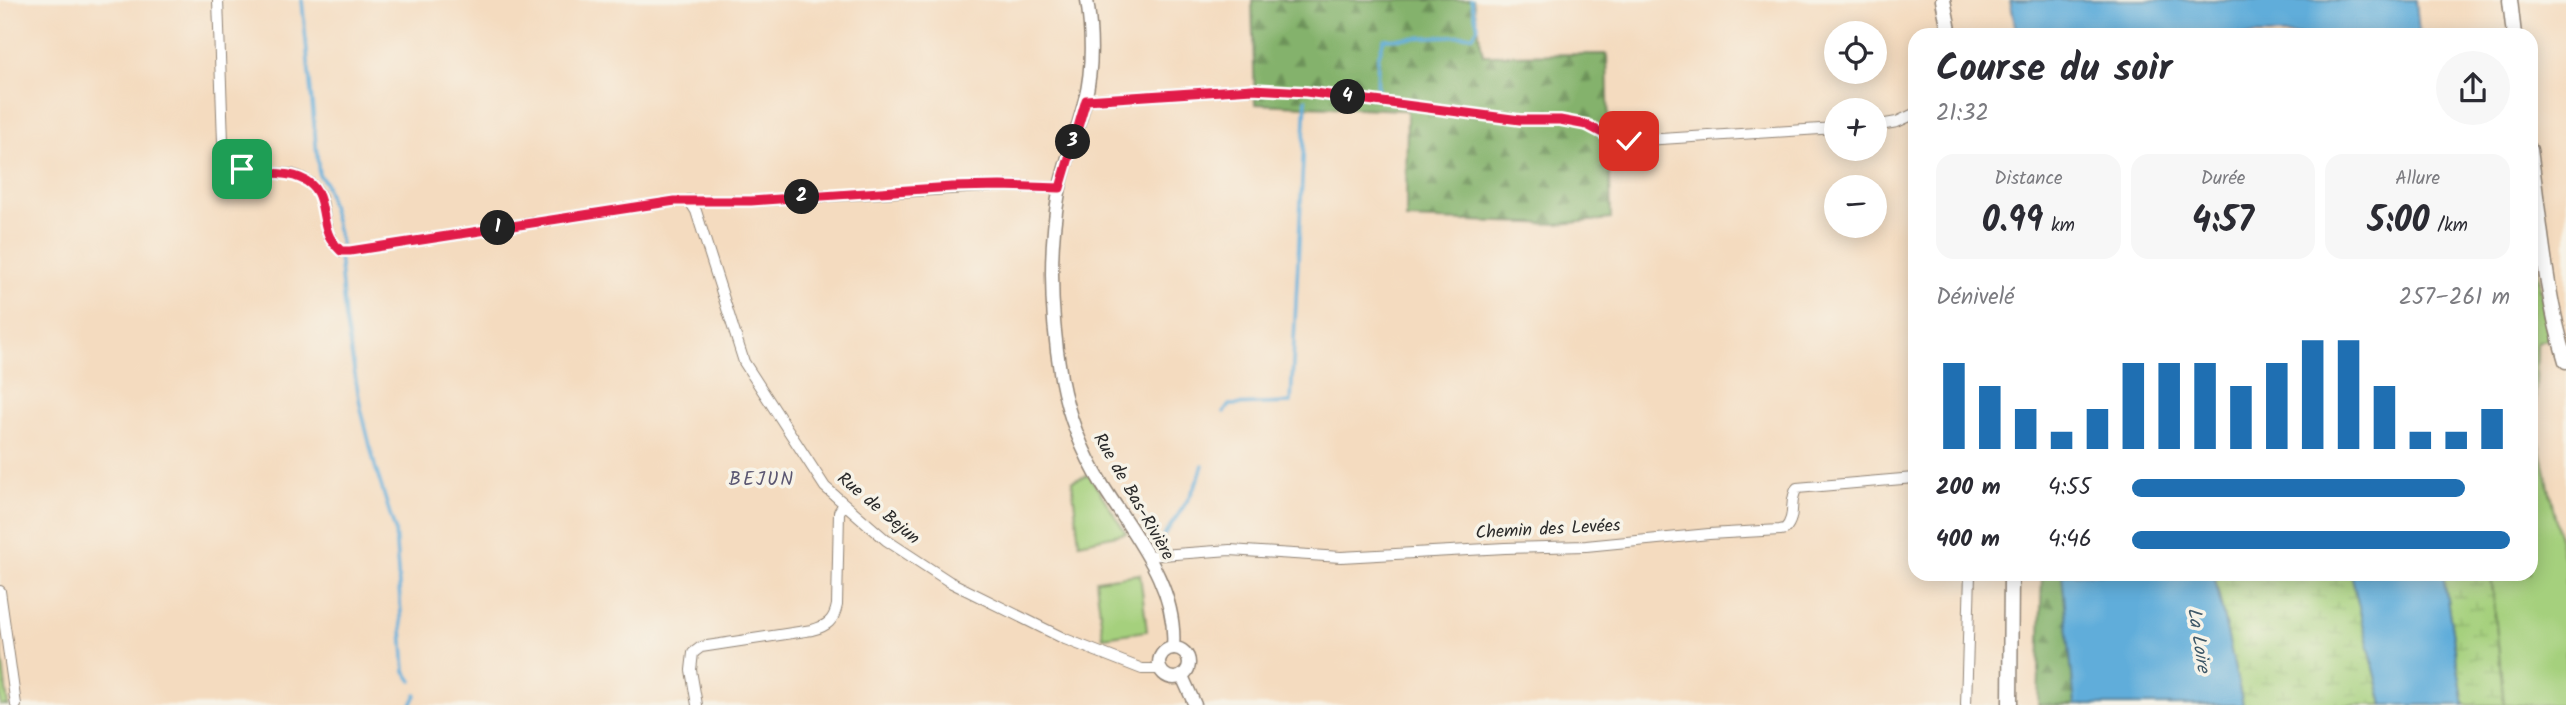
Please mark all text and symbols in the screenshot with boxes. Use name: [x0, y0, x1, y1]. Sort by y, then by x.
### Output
map controls: [1824, 21, 1887, 238]
button: locate: [1824, 21, 1887, 84]
text: Course du soir: [1936, 40, 2172, 100]
button: share: [2436, 51, 2510, 125]
pin: 4: [1330, 80, 1366, 114]
text: 4: [1342, 81, 1353, 111]
text: 21:32: [1936, 96, 1989, 132]
button: +: [1824, 98, 1887, 161]
pin: [1599, 111, 1659, 171]
icon: check: [1610, 122, 1648, 160]
pin: 3: [1056, 124, 1090, 160]
text: 3: [1067, 126, 1078, 156]
pin: [212, 139, 272, 199]
icon: arrive: [223, 150, 261, 188]
text: Distance: [1994, 164, 2062, 194]
text: Durée: [2201, 164, 2245, 194]
text: Allure: [2395, 164, 2440, 194]
button: −: [1824, 175, 1887, 238]
pin: 2: [784, 180, 820, 214]
text: 2: [796, 181, 807, 211]
text: 0.99: [1982, 194, 2043, 250]
text: 4:57: [2192, 194, 2254, 250]
text: 5:00: [2367, 194, 2430, 250]
pin: 1: [480, 210, 516, 246]
text: km: [2043, 211, 2075, 241]
text: /km: [2430, 211, 2468, 241]
text: 1: [495, 212, 500, 242]
text: Dénivelé: [1936, 280, 2014, 316]
text: 257–261 m: [2399, 280, 2510, 316]
street label: Rue de Bas-Rivière: [1085, 428, 1181, 566]
district label: BEJUN: [729, 465, 795, 495]
street label: Rue de Bejun: [830, 465, 926, 553]
text: 200 m: [1936, 470, 2001, 506]
text: 4:55: [2048, 470, 2091, 506]
street label: Chemin des Levées: [1475, 512, 1622, 548]
text: 400 m: [1936, 522, 2000, 558]
text: 4:46: [2048, 522, 2092, 558]
water label: La Loire: [2178, 605, 2218, 677]

